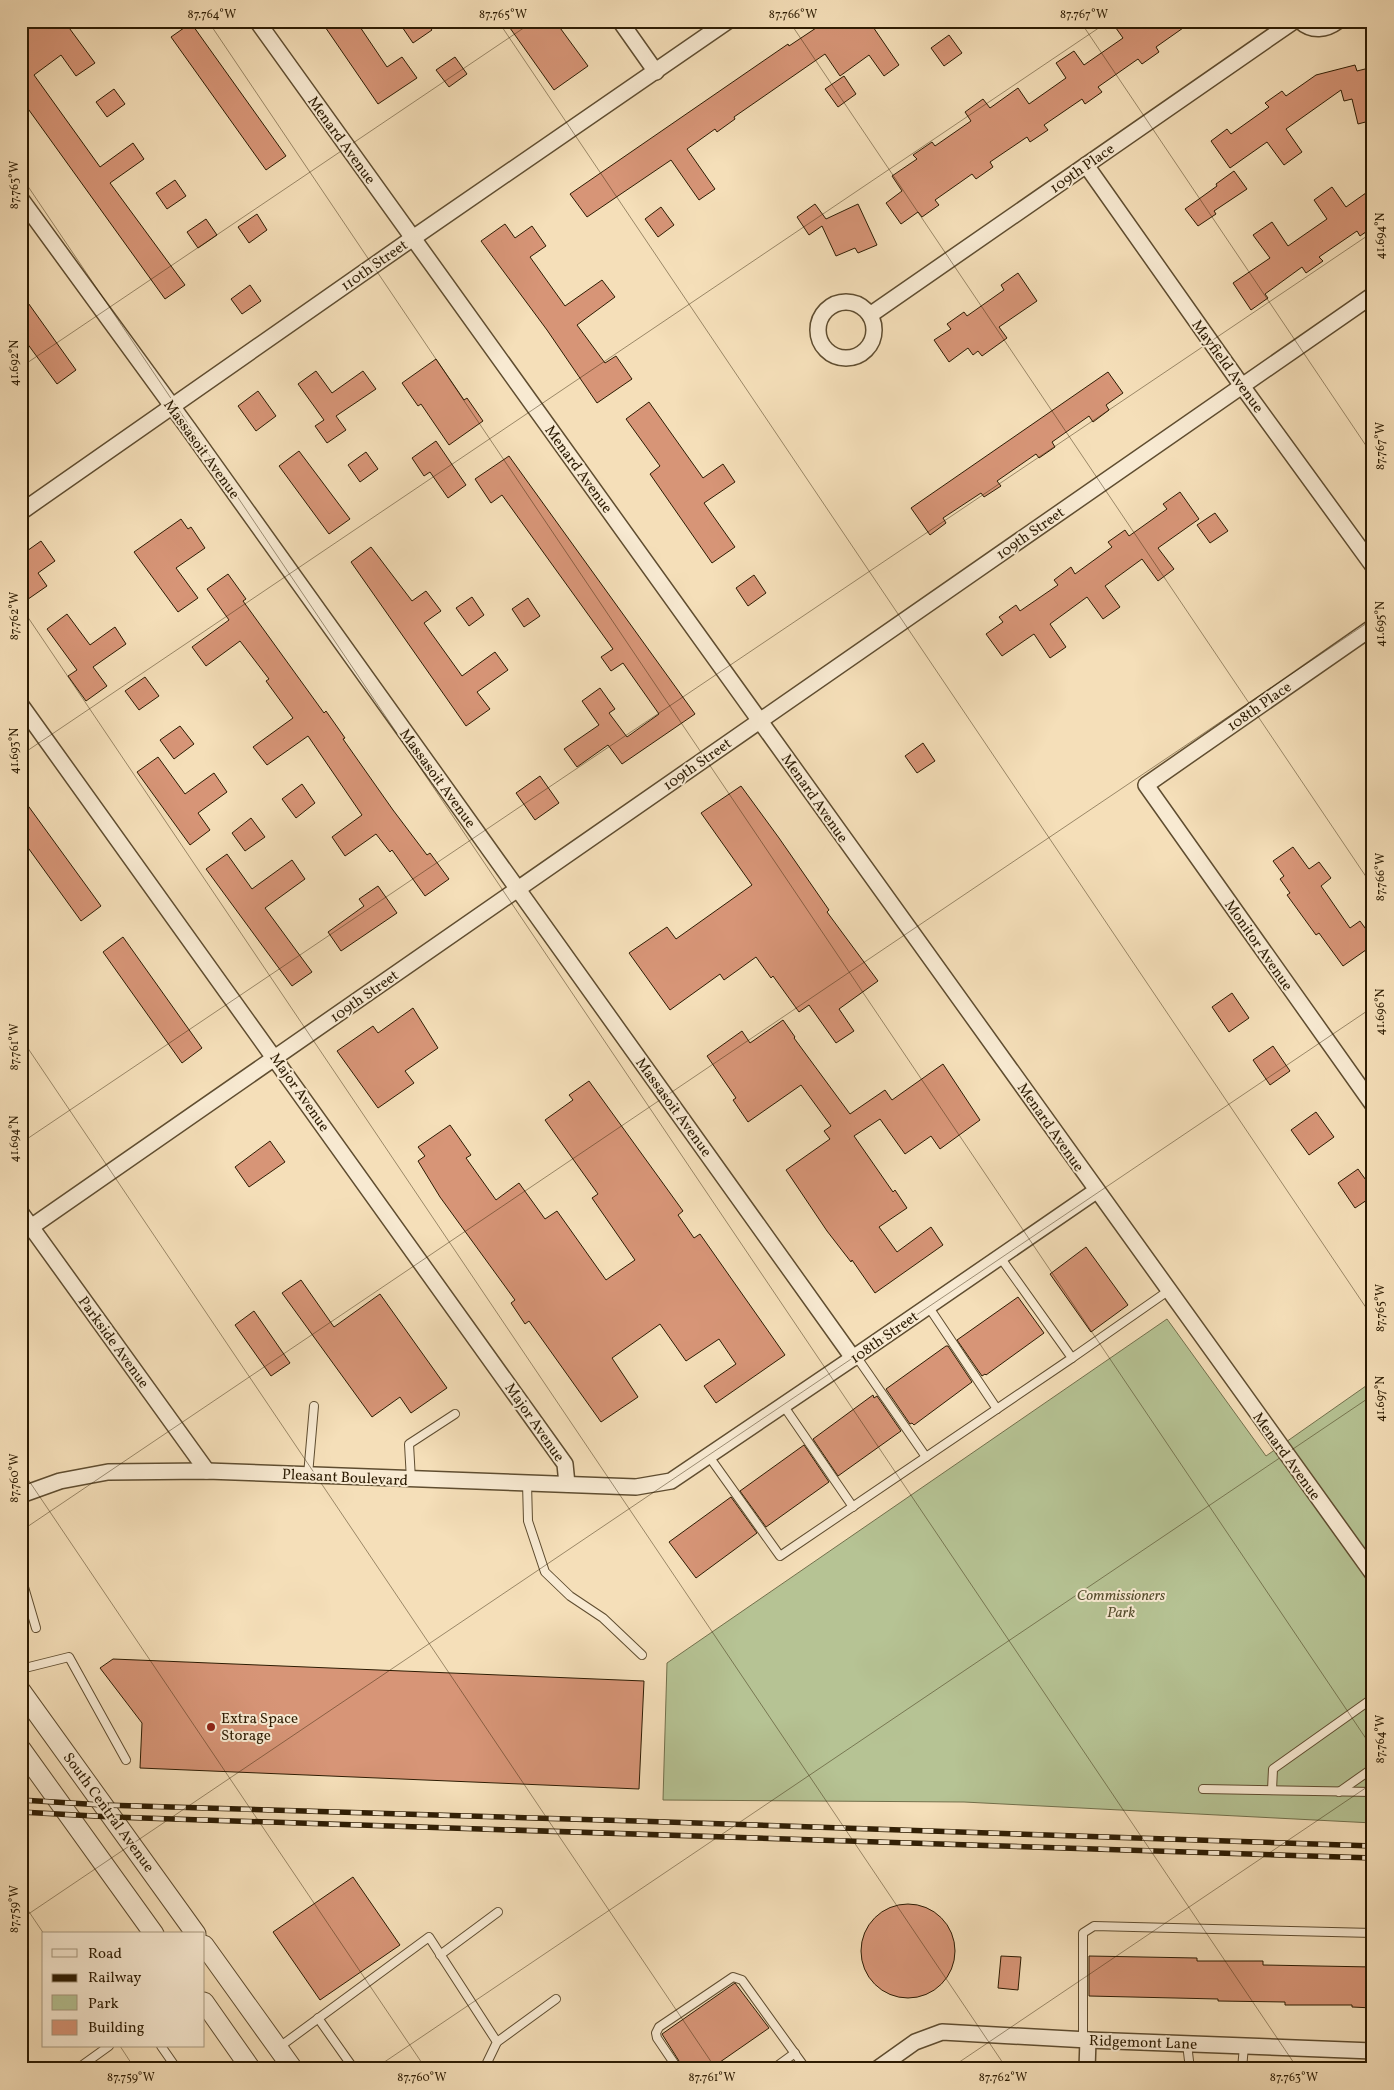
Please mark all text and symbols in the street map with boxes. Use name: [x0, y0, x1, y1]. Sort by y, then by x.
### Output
text: 87.764°W: [188, 7, 236, 23]
text: 87.765°W: [479, 7, 527, 23]
text: 87.766°W: [769, 7, 817, 23]
text: 87.767°W: [1060, 7, 1108, 23]
street label: Menard Avenue: [302, 93, 380, 189]
street label: 109th Place: [1046, 139, 1119, 199]
text: 87.763°W: [7, 161, 23, 209]
text: 41.694°N: [1373, 212, 1389, 259]
street label: 110th Street: [337, 235, 412, 297]
street label: Mayfield Avenue: [1186, 316, 1268, 418]
text: 41.692°N: [7, 340, 23, 386]
street label: Massasoit Avenue: [158, 396, 244, 504]
street label: Menard Avenue: [539, 422, 617, 518]
text: 87.767°W: [1373, 422, 1389, 470]
street label: 109th Street: [992, 503, 1069, 566]
text: 87.762°W: [7, 592, 23, 640]
text: 41.695°N: [1373, 601, 1389, 647]
street label: 108th Place: [1223, 677, 1296, 737]
street label: Massasoit Avenue: [394, 725, 480, 833]
text: 41.693°N: [7, 728, 23, 774]
street label: 109th Street: [659, 734, 736, 797]
street label: Menard Avenue: [775, 750, 852, 847]
text: 87.766°W: [1373, 853, 1389, 901]
street label: Monitor Avenue: [1219, 896, 1297, 996]
street label: 109th Street: [326, 966, 403, 1029]
text: 41.696°N: [1373, 988, 1389, 1035]
text: 87.761°W: [7, 1024, 23, 1070]
street label: Major Avenue: [264, 1049, 334, 1137]
street label: Massasoit Avenue: [630, 1054, 716, 1162]
street label: Menard Avenue: [1011, 1079, 1088, 1176]
text: 41.694°N: [7, 1115, 23, 1162]
text: 87.765°W: [1373, 1284, 1389, 1332]
street label: Parkside Avenue: [72, 1293, 153, 1393]
street label: 108th Street: [846, 1307, 923, 1369]
text: 41.697°N: [1373, 1376, 1389, 1422]
street label: Major Avenue: [499, 1379, 569, 1467]
street label: Menard Avenue: [1247, 1409, 1325, 1505]
text: 87.760°W: [7, 1453, 23, 1503]
street label: Pleasant Boulevard: [281, 1465, 409, 1492]
park label: Commissioners Park: [1077, 1586, 1166, 1624]
place label: Extra Space Storage: [221, 1709, 298, 1747]
text: 87.764°W: [1373, 1715, 1389, 1763]
marker: Extra Space Storage: [205, 1721, 217, 1733]
street label: South Central Avenue: [57, 1749, 158, 1877]
text: 87.759°W: [7, 1885, 23, 1933]
legend: [42, 1932, 205, 2048]
text: Road: [88, 1944, 122, 1965]
text: Railway: [88, 1968, 141, 1989]
text: Park: [88, 1994, 119, 2015]
text: Building: [88, 2018, 145, 2039]
street label: Ridgemont Lane: [1088, 2031, 1197, 2056]
text: 87.759°W: [107, 2070, 155, 2086]
text: 87.760°W: [397, 2070, 447, 2086]
text: 87.761°W: [689, 2070, 735, 2086]
text: 87.762°W: [979, 2070, 1027, 2086]
text: 87.763°W: [1270, 2070, 1318, 2086]

